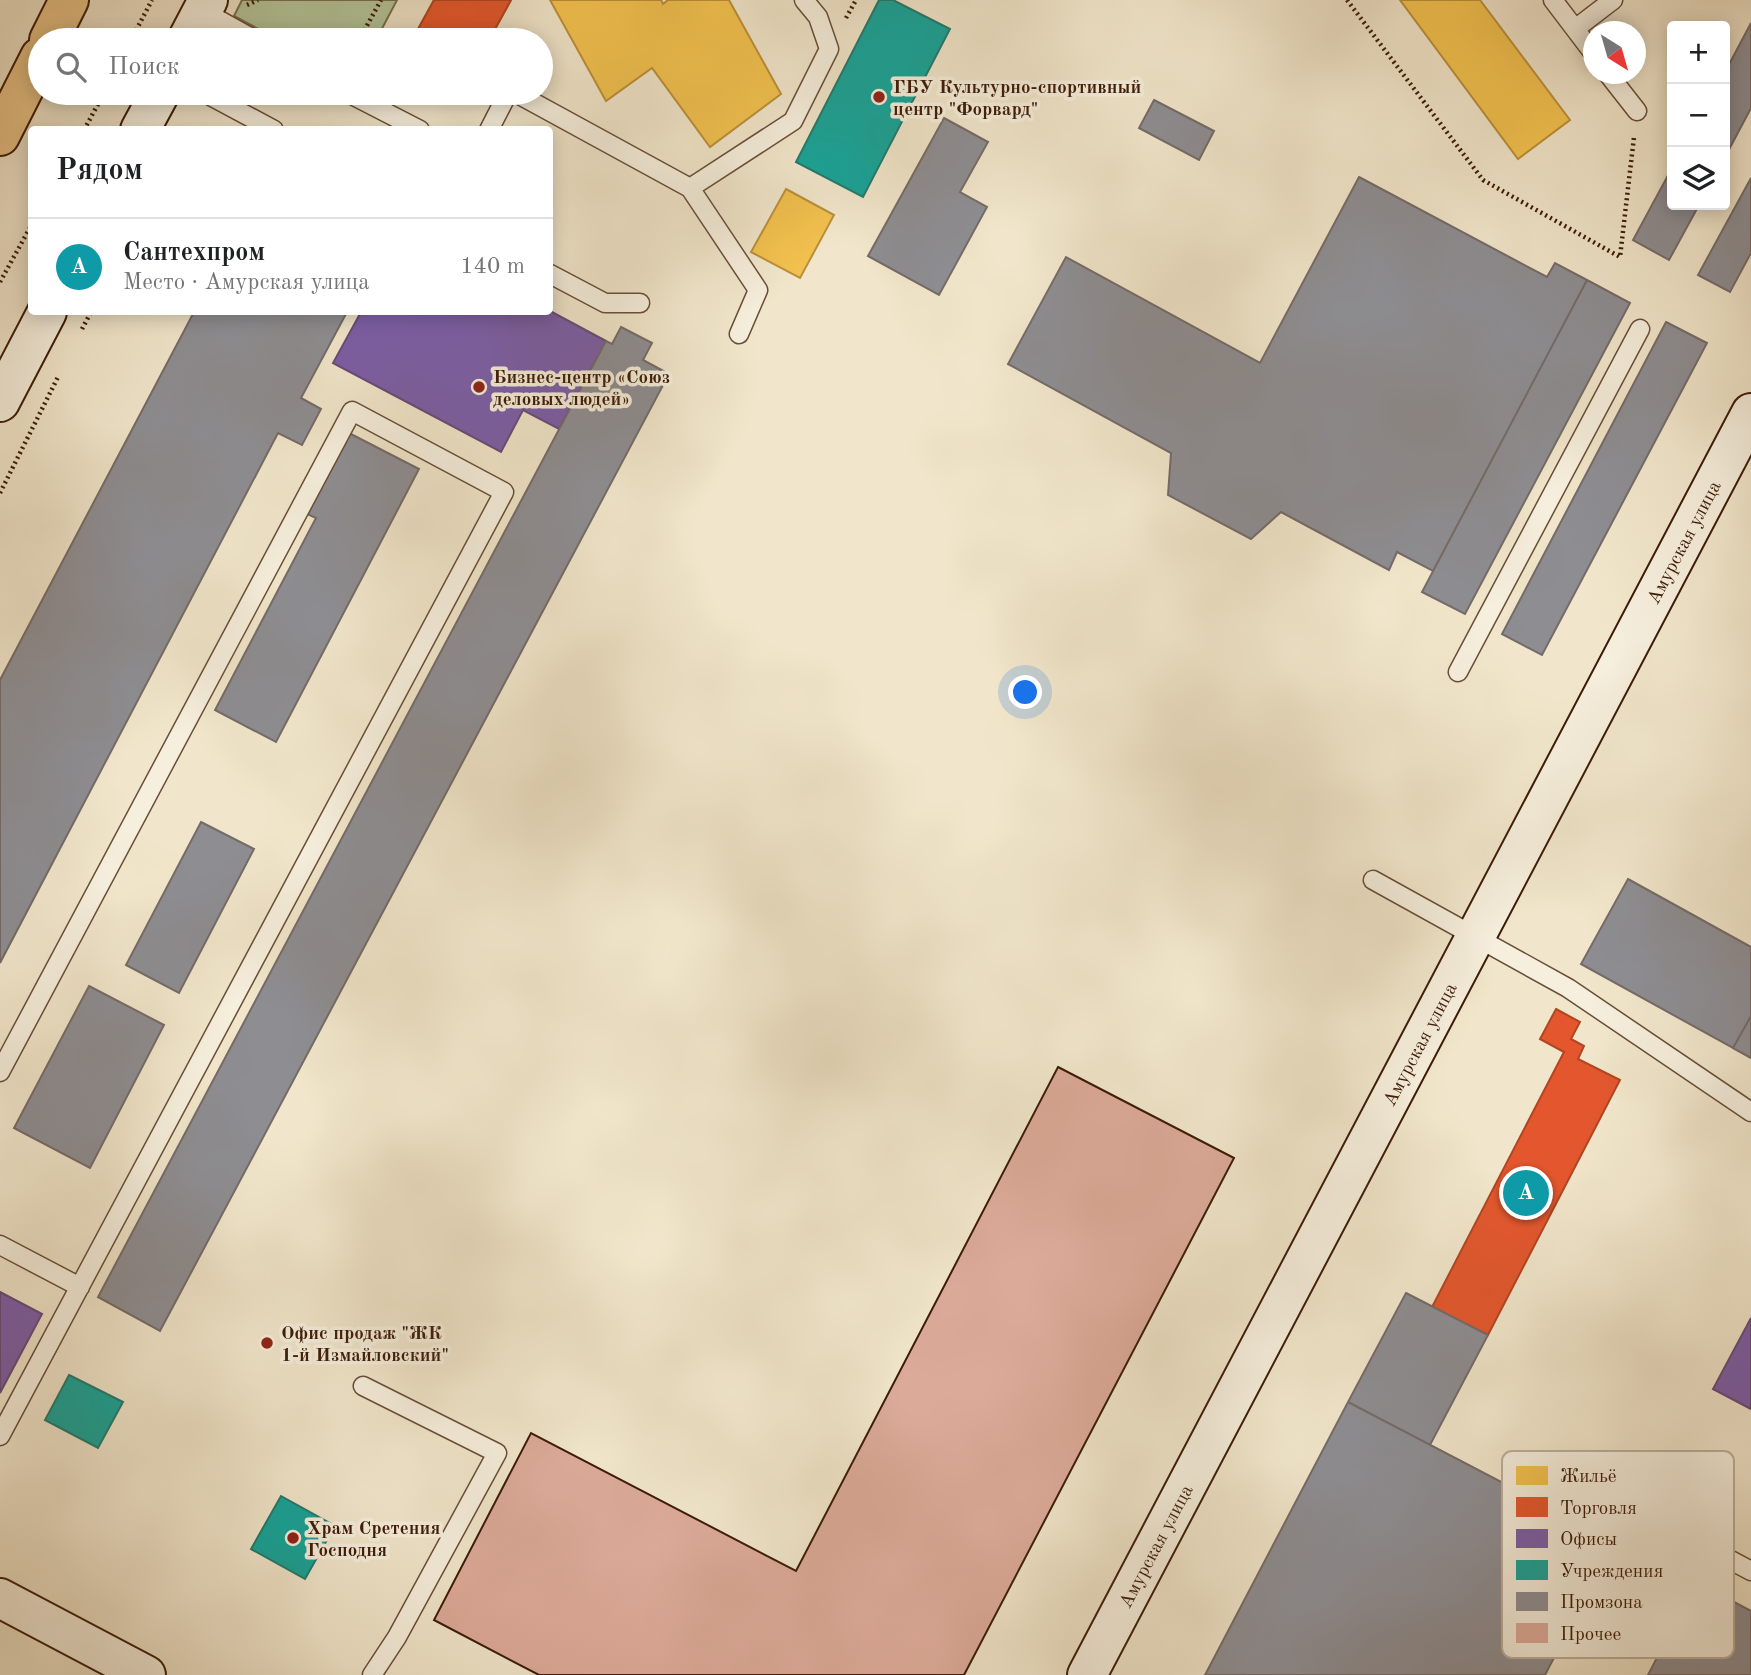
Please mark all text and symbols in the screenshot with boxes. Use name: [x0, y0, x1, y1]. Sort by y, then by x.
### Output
north arrow: [1583, 21, 1646, 84]
map controls: [1667, 21, 1730, 210]
button: +: [1667, 21, 1730, 84]
search box: [28, 28, 553, 105]
icon: search: [52, 48, 90, 86]
text: Поиск: [108, 54, 180, 80]
place label: ГБУ Культурно-спортивный центр "Форвард": [893, 79, 1142, 120]
button: −: [1667, 84, 1730, 147]
marker: ГБУ Культурно-спортивный центр "Форвард": [871, 89, 887, 105]
button: layers: [1667, 147, 1730, 210]
text: Рядом: [56, 156, 143, 186]
text: Сантехпром: [123, 240, 265, 266]
text: A: [70, 255, 88, 278]
text: 140 m: [460, 255, 525, 278]
text: Место · Амурская улица: [123, 271, 370, 294]
place label: Бизнес-центр «Союз деловых людей»: [493, 369, 670, 410]
marker: Бизнес-центр «Союз деловых людей»: [471, 379, 487, 395]
street label: Амурская улица: [1645, 478, 1726, 608]
your location: [1008, 675, 1042, 709]
street label: Амурская улица: [1381, 980, 1462, 1110]
pin: A: [1503, 1167, 1549, 1219]
place label: Офис продаж "ЖК 1-й Измайловский": [281, 1325, 449, 1366]
marker: Офис продаж "ЖК 1-й Измайловский": [259, 1335, 275, 1351]
legend: [1502, 1451, 1734, 1658]
text: Жильё: [1560, 1468, 1617, 1487]
street label: Амурская улица: [1117, 1482, 1198, 1612]
text: Торговля: [1560, 1500, 1637, 1519]
place label: Храм Сретения Господня: [307, 1520, 441, 1561]
marker: Храм Сретения Господня: [285, 1530, 301, 1546]
text: Офисы: [1560, 1531, 1617, 1550]
text: Учреждения: [1560, 1563, 1663, 1582]
text: Промзона: [1560, 1594, 1643, 1613]
text: Прочее: [1560, 1626, 1621, 1645]

